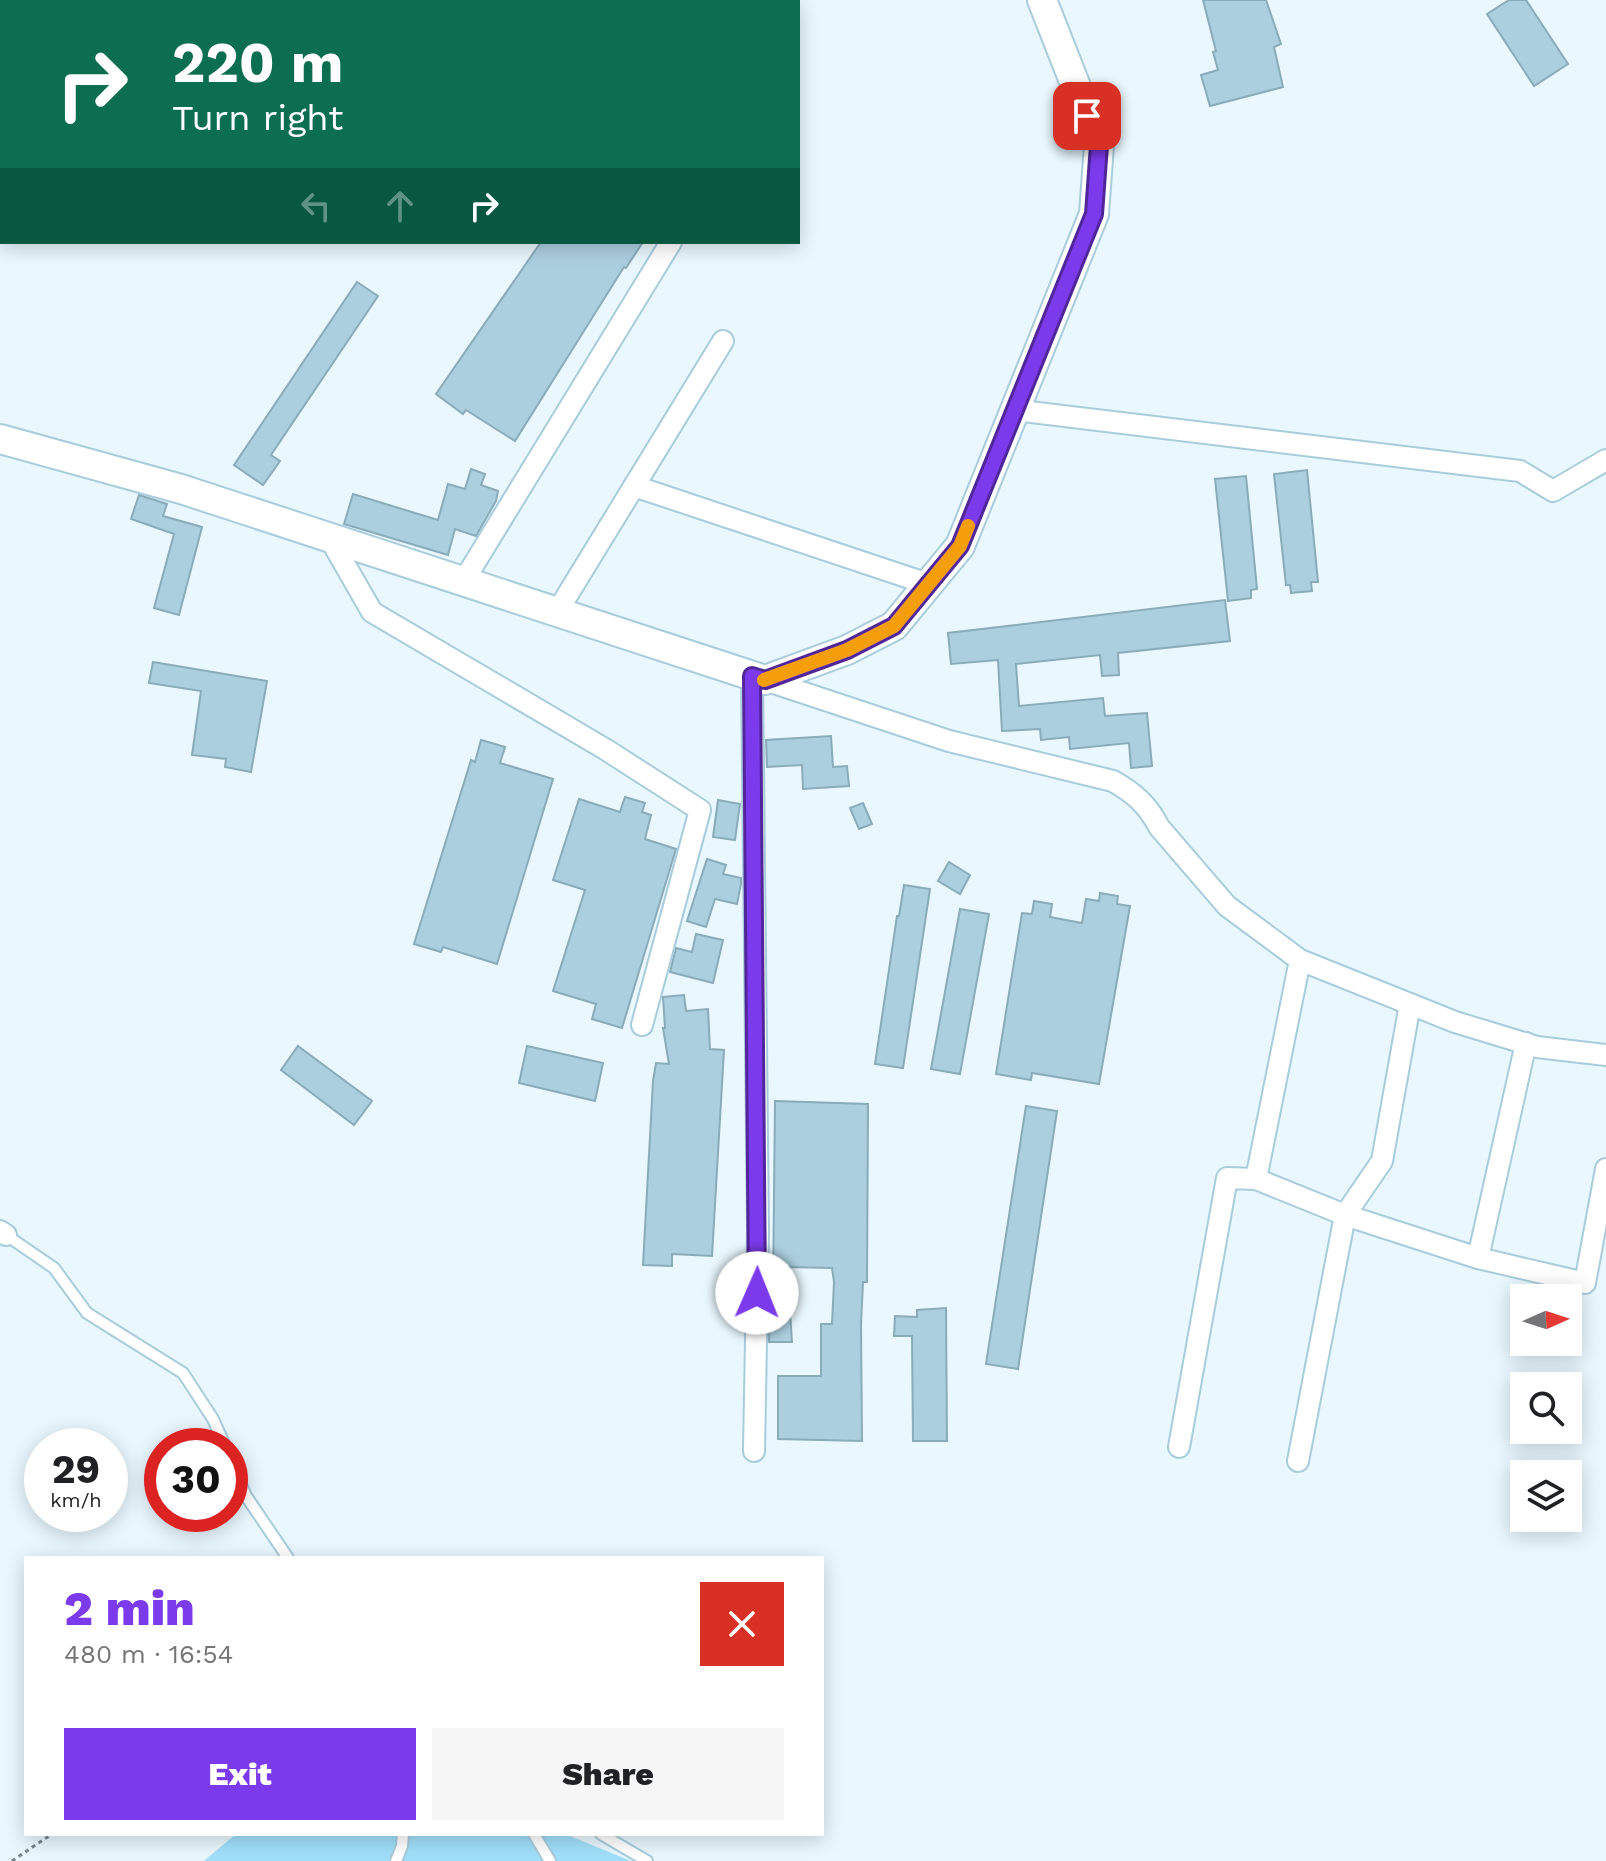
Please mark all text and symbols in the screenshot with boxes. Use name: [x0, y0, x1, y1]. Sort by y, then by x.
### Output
text: 220 m: [172, 30, 344, 96]
icon: right: [40, 32, 144, 136]
pin: [1053, 82, 1121, 150]
icon: arrive: [1065, 94, 1109, 138]
text: Turn right: [172, 97, 343, 139]
icon: left: [294, 184, 338, 228]
icon: ahead: [378, 184, 422, 228]
icon: right: [462, 184, 506, 228]
position arrow: [715, 1251, 799, 1335]
north arrow: [1510, 1284, 1582, 1356]
map controls: [1510, 1284, 1582, 1532]
button: search: [1510, 1372, 1582, 1444]
speed limit sign: 30: [144, 1428, 248, 1532]
text: 29: [52, 1446, 100, 1493]
button: layers: [1510, 1460, 1582, 1532]
text: km/h: [50, 1488, 102, 1512]
text: 2 min: [64, 1580, 195, 1637]
button: close: [700, 1582, 784, 1666]
text: 480 m · 16:54: [64, 1639, 233, 1669]
button: Exit: [64, 1728, 416, 1820]
button: Share: [432, 1728, 784, 1820]

